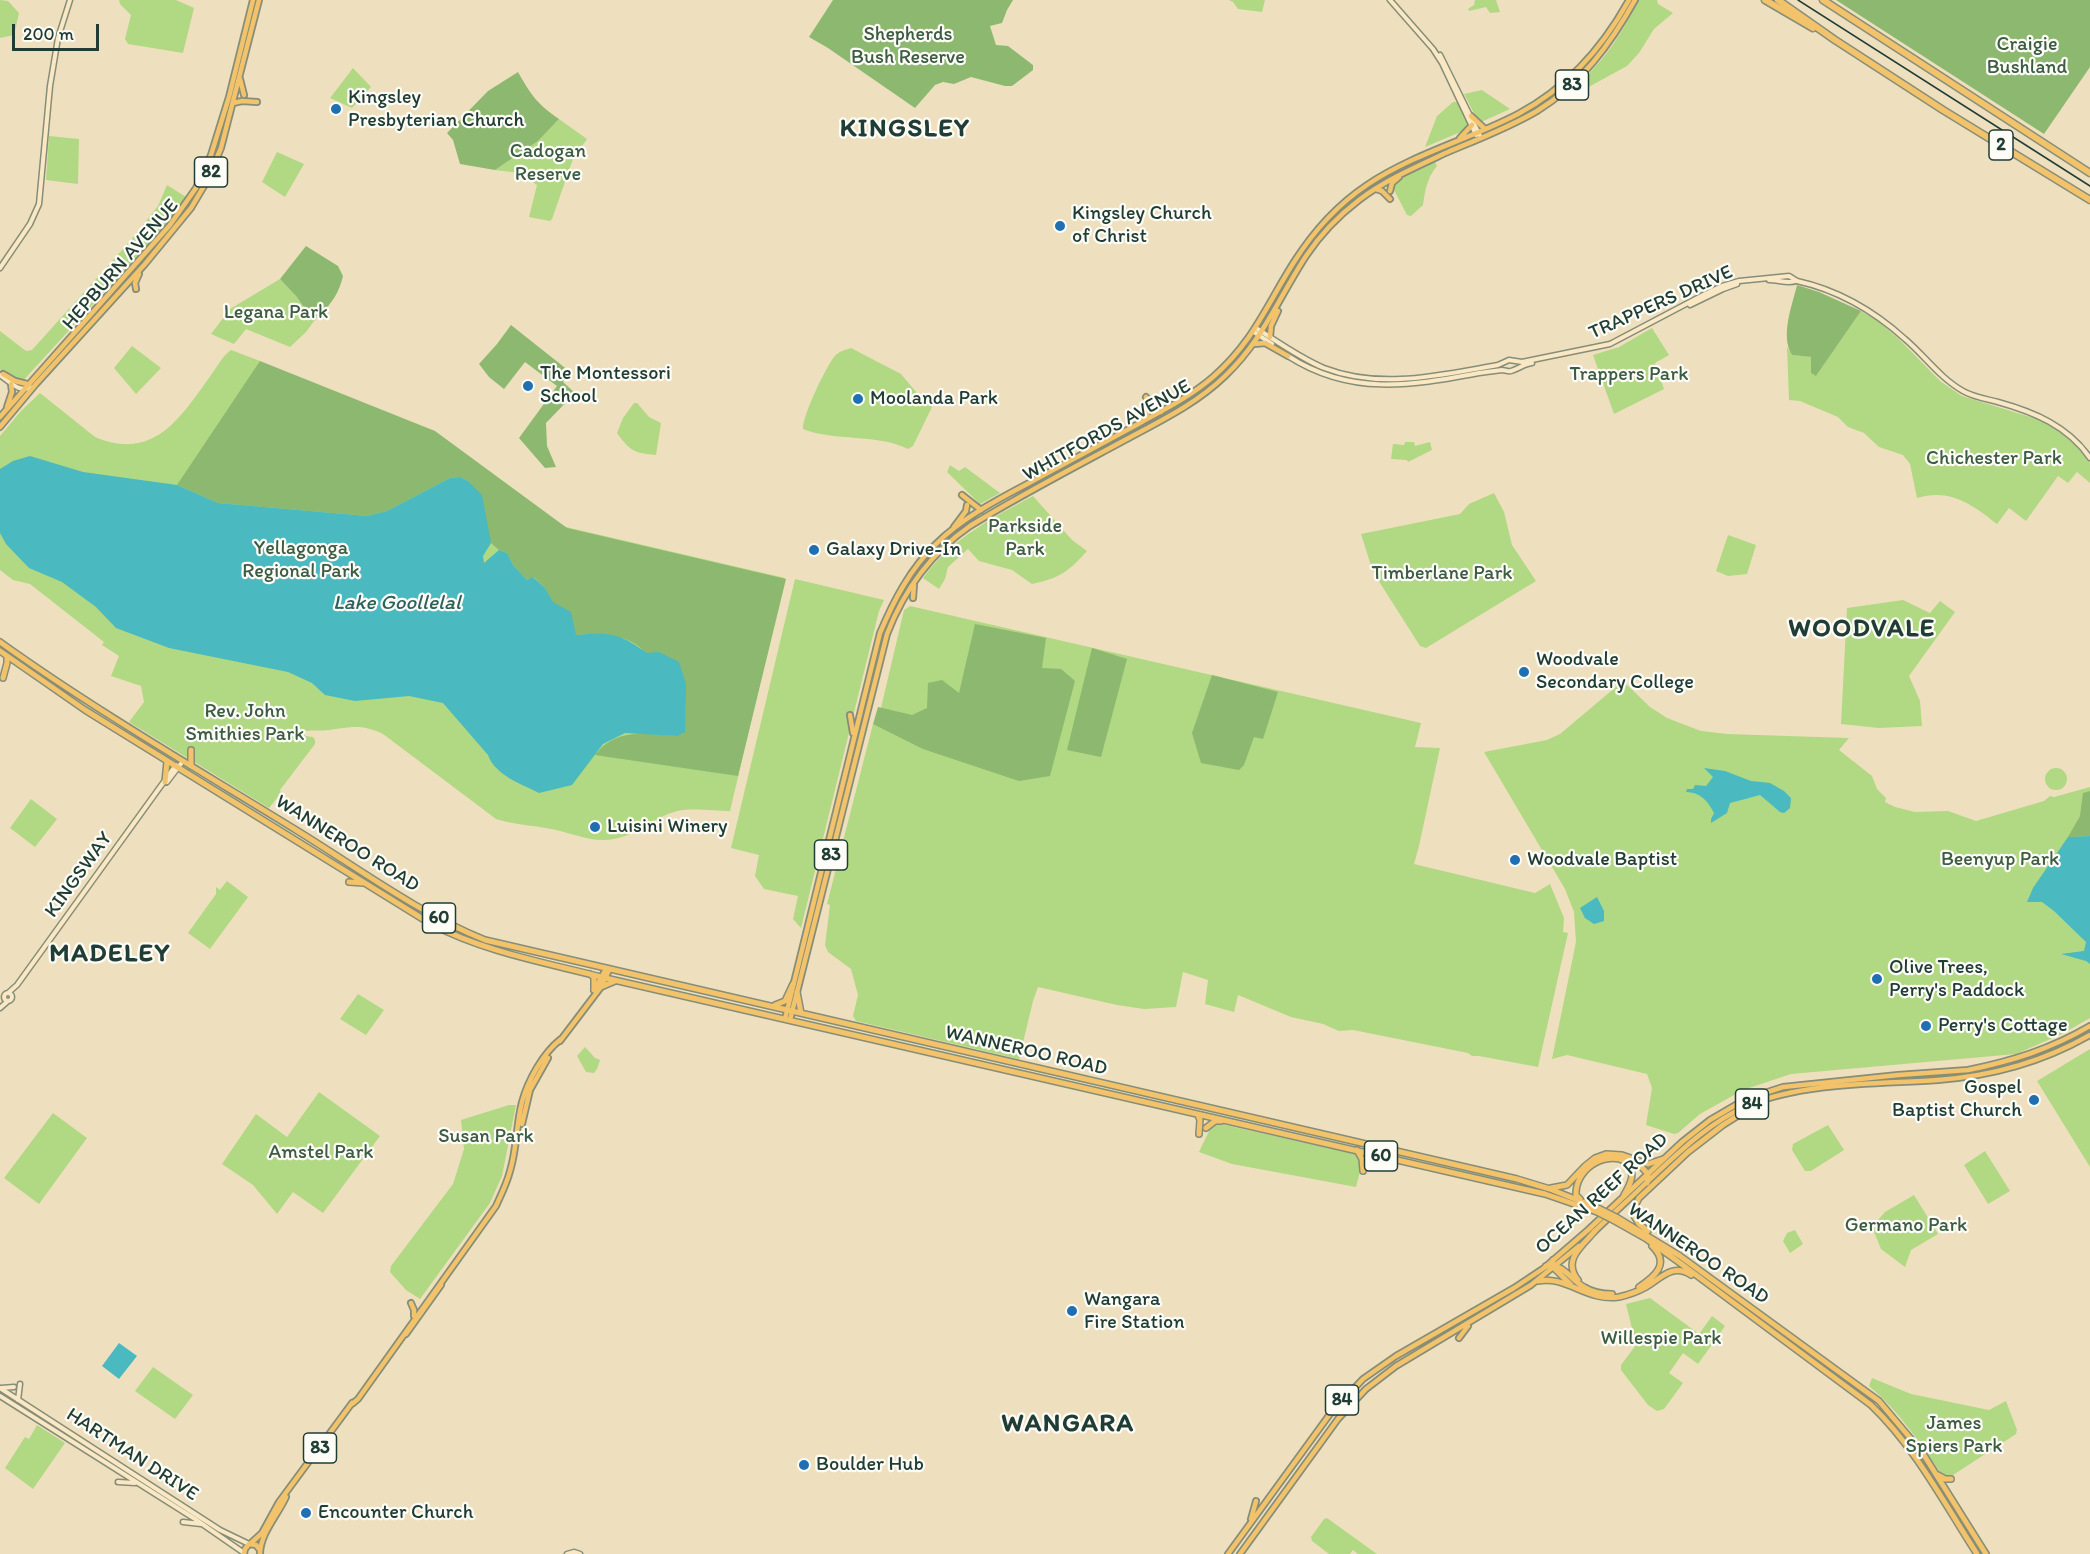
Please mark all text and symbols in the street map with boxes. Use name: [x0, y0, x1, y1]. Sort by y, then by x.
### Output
scale bar: [15, 12, 102, 50]
text: 200 m: [23, 23, 74, 45]
park label: Shepherds Bush Reserve: [851, 23, 965, 70]
park label: Craigie Bushland: [1987, 33, 2067, 80]
road number: 83: [1556, 70, 1588, 100]
place label: Kingsley Presbyterian Church: [348, 86, 524, 133]
marker: Kingsley Presbyterian Church: [329, 102, 343, 116]
district label: KINGSLEY: [840, 113, 970, 145]
road number: 2: [1989, 130, 2013, 160]
park label: Cadogan Reserve: [510, 140, 586, 187]
road number: 82: [194, 157, 228, 187]
street label: HEPBURN AVENUE: [58, 195, 184, 335]
place label: Kingsley Church of Christ: [1072, 202, 1212, 249]
marker: Kingsley Church of Christ: [1053, 219, 1067, 233]
street label: TRAPPERS DRIVE: [1585, 261, 1737, 345]
park label: Legana Park: [224, 301, 328, 325]
place label: The Montessori School: [540, 362, 671, 409]
park label: Trappers Park: [1570, 363, 1688, 387]
street label: WHITFORDS AVENUE: [1019, 375, 1195, 487]
marker: The Montessori School: [521, 379, 535, 393]
place label: Moolanda Park: [870, 387, 998, 411]
marker: Moolanda Park: [851, 392, 865, 406]
park label: Chichester Park: [1926, 447, 2062, 471]
park label: Parkside Park: [988, 515, 1062, 562]
park label: Yellagonga Regional Park: [242, 537, 360, 584]
place label: Galaxy Drive-In: [826, 538, 961, 562]
marker: Galaxy Drive-In: [807, 543, 821, 557]
park label: Timberlane Park: [1371, 562, 1513, 586]
water label: Lake Goollelal: [333, 591, 461, 617]
district label: WOODVALE: [1788, 613, 1936, 645]
place label: Woodvale Secondary College: [1536, 648, 1694, 695]
marker: Woodvale Secondary College: [1517, 665, 1531, 679]
park label: Rev. John Smithies Park: [186, 700, 304, 747]
street label: WANNEROO ROAD: [270, 790, 424, 898]
place label: Luisini Winery: [607, 815, 727, 839]
marker: Luisini Winery: [588, 820, 602, 834]
street label: KINGSWAY: [40, 827, 118, 923]
road number: 83: [814, 840, 848, 870]
place label: Woodvale Baptist: [1527, 848, 1677, 872]
park label: Beenyup Park: [1941, 848, 2059, 872]
marker: Woodvale Baptist: [1508, 853, 1522, 867]
road number: 60: [422, 903, 456, 933]
district label: MADELEY: [50, 938, 170, 970]
place label: Olive Trees, Perry's Paddock: [1889, 956, 2024, 1003]
marker: Olive Trees, Perry's Paddock: [1870, 972, 1884, 986]
place label: Perry's Cottage: [1938, 1014, 2068, 1038]
marker: Perry's Cottage: [1919, 1019, 1933, 1033]
street label: WANNEROO ROAD: [943, 1021, 1109, 1081]
place label: Gospel Baptist Church: [1892, 1076, 2022, 1123]
road number: 84: [1736, 1089, 1768, 1119]
marker: Gospel Baptist Church: [2027, 1093, 2041, 1107]
park label: Susan Park: [438, 1125, 534, 1149]
street label: OCEAN REEF ROAD: [1531, 1128, 1673, 1260]
park label: Amstel Park: [268, 1141, 374, 1165]
road number: 60: [1364, 1141, 1398, 1171]
street label: WANNEROO ROAD: [1623, 1198, 1773, 1310]
park label: Germano Park: [1845, 1214, 1967, 1238]
place label: Wangara Fire Station: [1084, 1288, 1185, 1335]
marker: Wangara Fire Station: [1065, 1304, 1079, 1318]
park label: Willespie Park: [1600, 1327, 1722, 1351]
road number: 84: [1326, 1385, 1358, 1415]
street label: HARTMAN DRIVE: [61, 1403, 203, 1507]
district label: WANGARA: [1001, 1408, 1135, 1440]
park label: James Spiers Park: [1906, 1412, 2002, 1459]
road number: 83: [304, 1433, 336, 1463]
place label: Boulder Hub: [816, 1453, 924, 1477]
marker: Boulder Hub: [797, 1458, 811, 1472]
place label: Encounter Church: [318, 1501, 473, 1525]
marker: Encounter Church: [299, 1506, 313, 1520]

